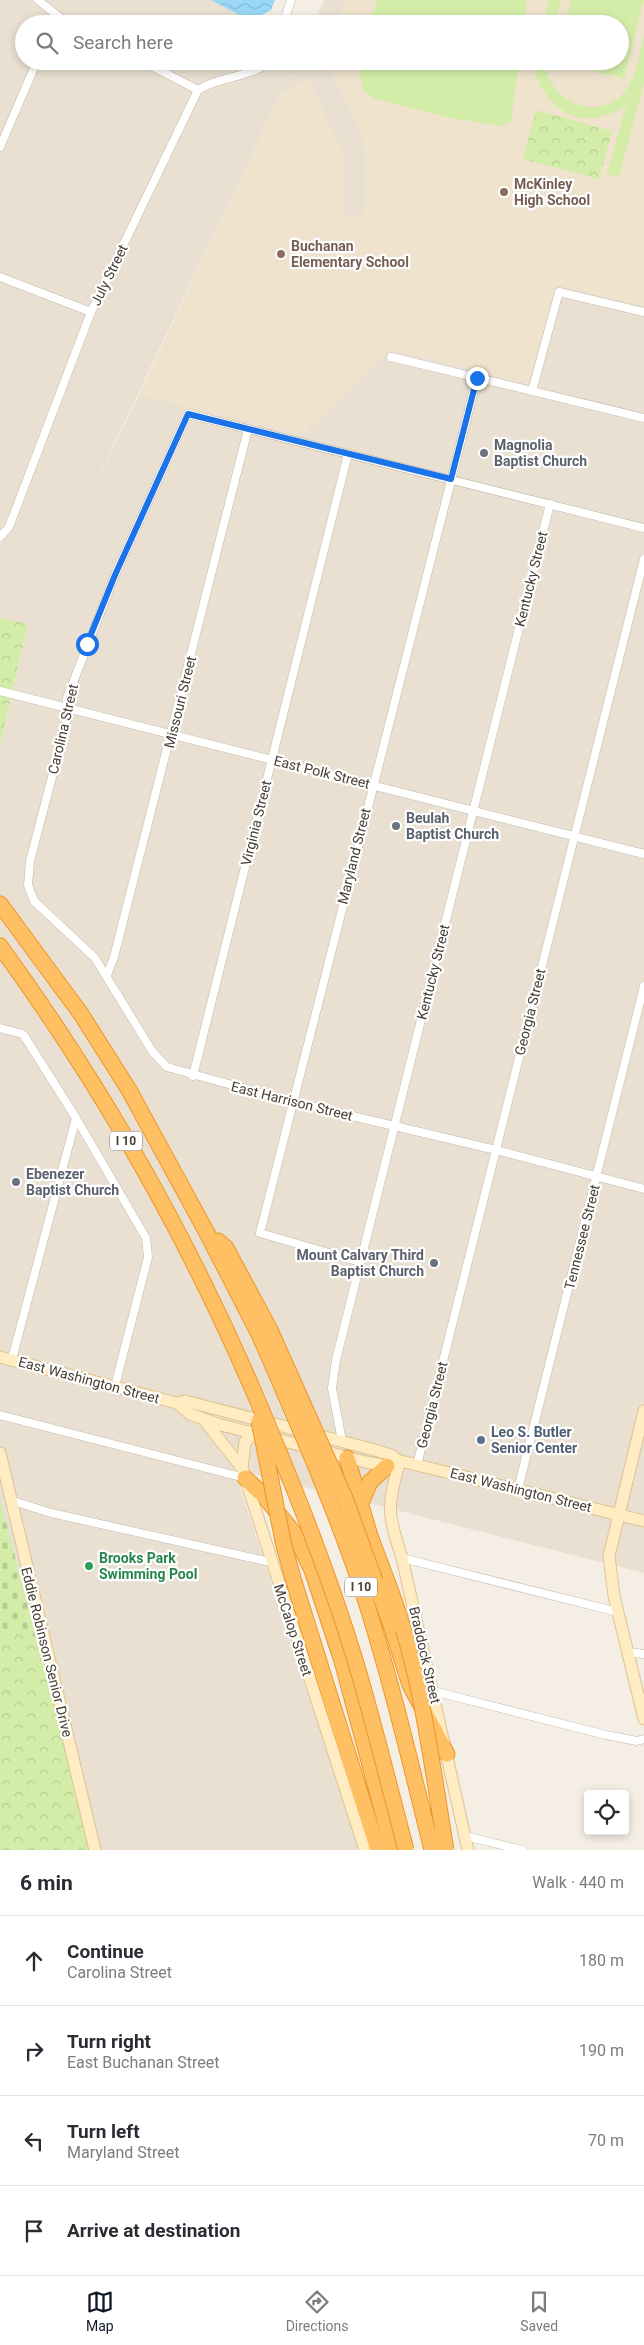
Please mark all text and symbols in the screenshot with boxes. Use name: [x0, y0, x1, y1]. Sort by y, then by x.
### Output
search box: [15, 15, 629, 70]
icon: search: [33, 29, 61, 57]
text: Search here: [73, 31, 173, 54]
place label: McKinley High School: [514, 176, 590, 208]
marker: McKinley High School: [498, 186, 510, 198]
place label: Buchanan Elementary School: [291, 238, 409, 270]
street label: July Street: [87, 242, 131, 308]
marker: Buchanan Elementary School: [275, 248, 287, 260]
route end: [466, 367, 489, 390]
place label: Magnolia Baptist Church: [494, 437, 587, 469]
marker: Magnolia Baptist Church: [478, 447, 490, 459]
street label: Kentucky Street: [511, 529, 551, 628]
route start: [76, 633, 99, 656]
street label: Missouri Street: [161, 654, 199, 750]
street label: Carolina Street: [45, 682, 81, 776]
street label: East Polk Street: [272, 752, 372, 792]
street label: Virginia Street: [238, 778, 274, 867]
street label: Maryland Street: [334, 806, 374, 906]
place label: Beulah Baptist Church: [406, 810, 499, 842]
marker: Beulah Baptist Church: [390, 820, 402, 832]
street label: Kentucky Street: [413, 922, 453, 1021]
street label: Georgia Street: [511, 967, 549, 1057]
street label: East Harrison Street: [230, 1078, 355, 1124]
road number: I 10: [110, 1132, 142, 1150]
place label: Ebenezer Baptist Church: [26, 1166, 119, 1198]
marker: Ebenezer Baptist Church: [10, 1176, 22, 1188]
street label: Tennessee Street: [561, 1182, 603, 1291]
place label: Mount Calvary Third Baptist Church: [297, 1247, 424, 1279]
marker: Mount Calvary Third Baptist Church: [428, 1257, 440, 1269]
street label: East Washington Street: [17, 1353, 162, 1407]
street label: Georgia Street: [413, 1360, 451, 1450]
place label: Leo S. Butler Senior Center: [491, 1424, 577, 1456]
marker: Leo S. Butler Senior Center: [475, 1434, 487, 1446]
street label: East Washington Street: [449, 1465, 594, 1515]
place label: Brooks Park Swimming Pool: [99, 1550, 197, 1582]
marker: Brooks Park Swimming Pool: [83, 1560, 95, 1572]
street label: Eddie Robinson Senior Drive: [18, 1565, 76, 1739]
road number: I 10: [345, 1578, 377, 1596]
street label: McCalop Street: [271, 1582, 316, 1678]
street label: Braddock Street: [406, 1605, 444, 1706]
map controls: [584, 1790, 629, 1835]
button: locate: [584, 1790, 629, 1835]
text: 6 min: [20, 1871, 73, 1895]
text: Walk · 440 m: [532, 1873, 624, 1892]
text: Continue: [67, 1940, 144, 1963]
icon: ahead: [20, 1947, 48, 1975]
text: 180 m: [579, 1951, 624, 1970]
text: Carolina Street: [67, 1963, 172, 1982]
text: Turn right: [67, 2030, 151, 2053]
icon: right: [20, 2037, 48, 2065]
text: 190 m: [579, 2041, 624, 2060]
text: East Buchanan Street: [67, 2053, 220, 2072]
text: Turn left: [67, 2120, 140, 2143]
icon: left: [20, 2127, 48, 2155]
text: 70 m: [588, 2131, 624, 2150]
text: Maryland Street: [67, 2143, 179, 2162]
icon: arrive: [20, 2217, 48, 2245]
text: Arrive at destination: [67, 2219, 240, 2242]
tab: Map: [86, 2288, 114, 2334]
tab: Directions: [286, 2288, 349, 2334]
tab: Saved: [520, 2288, 558, 2334]

